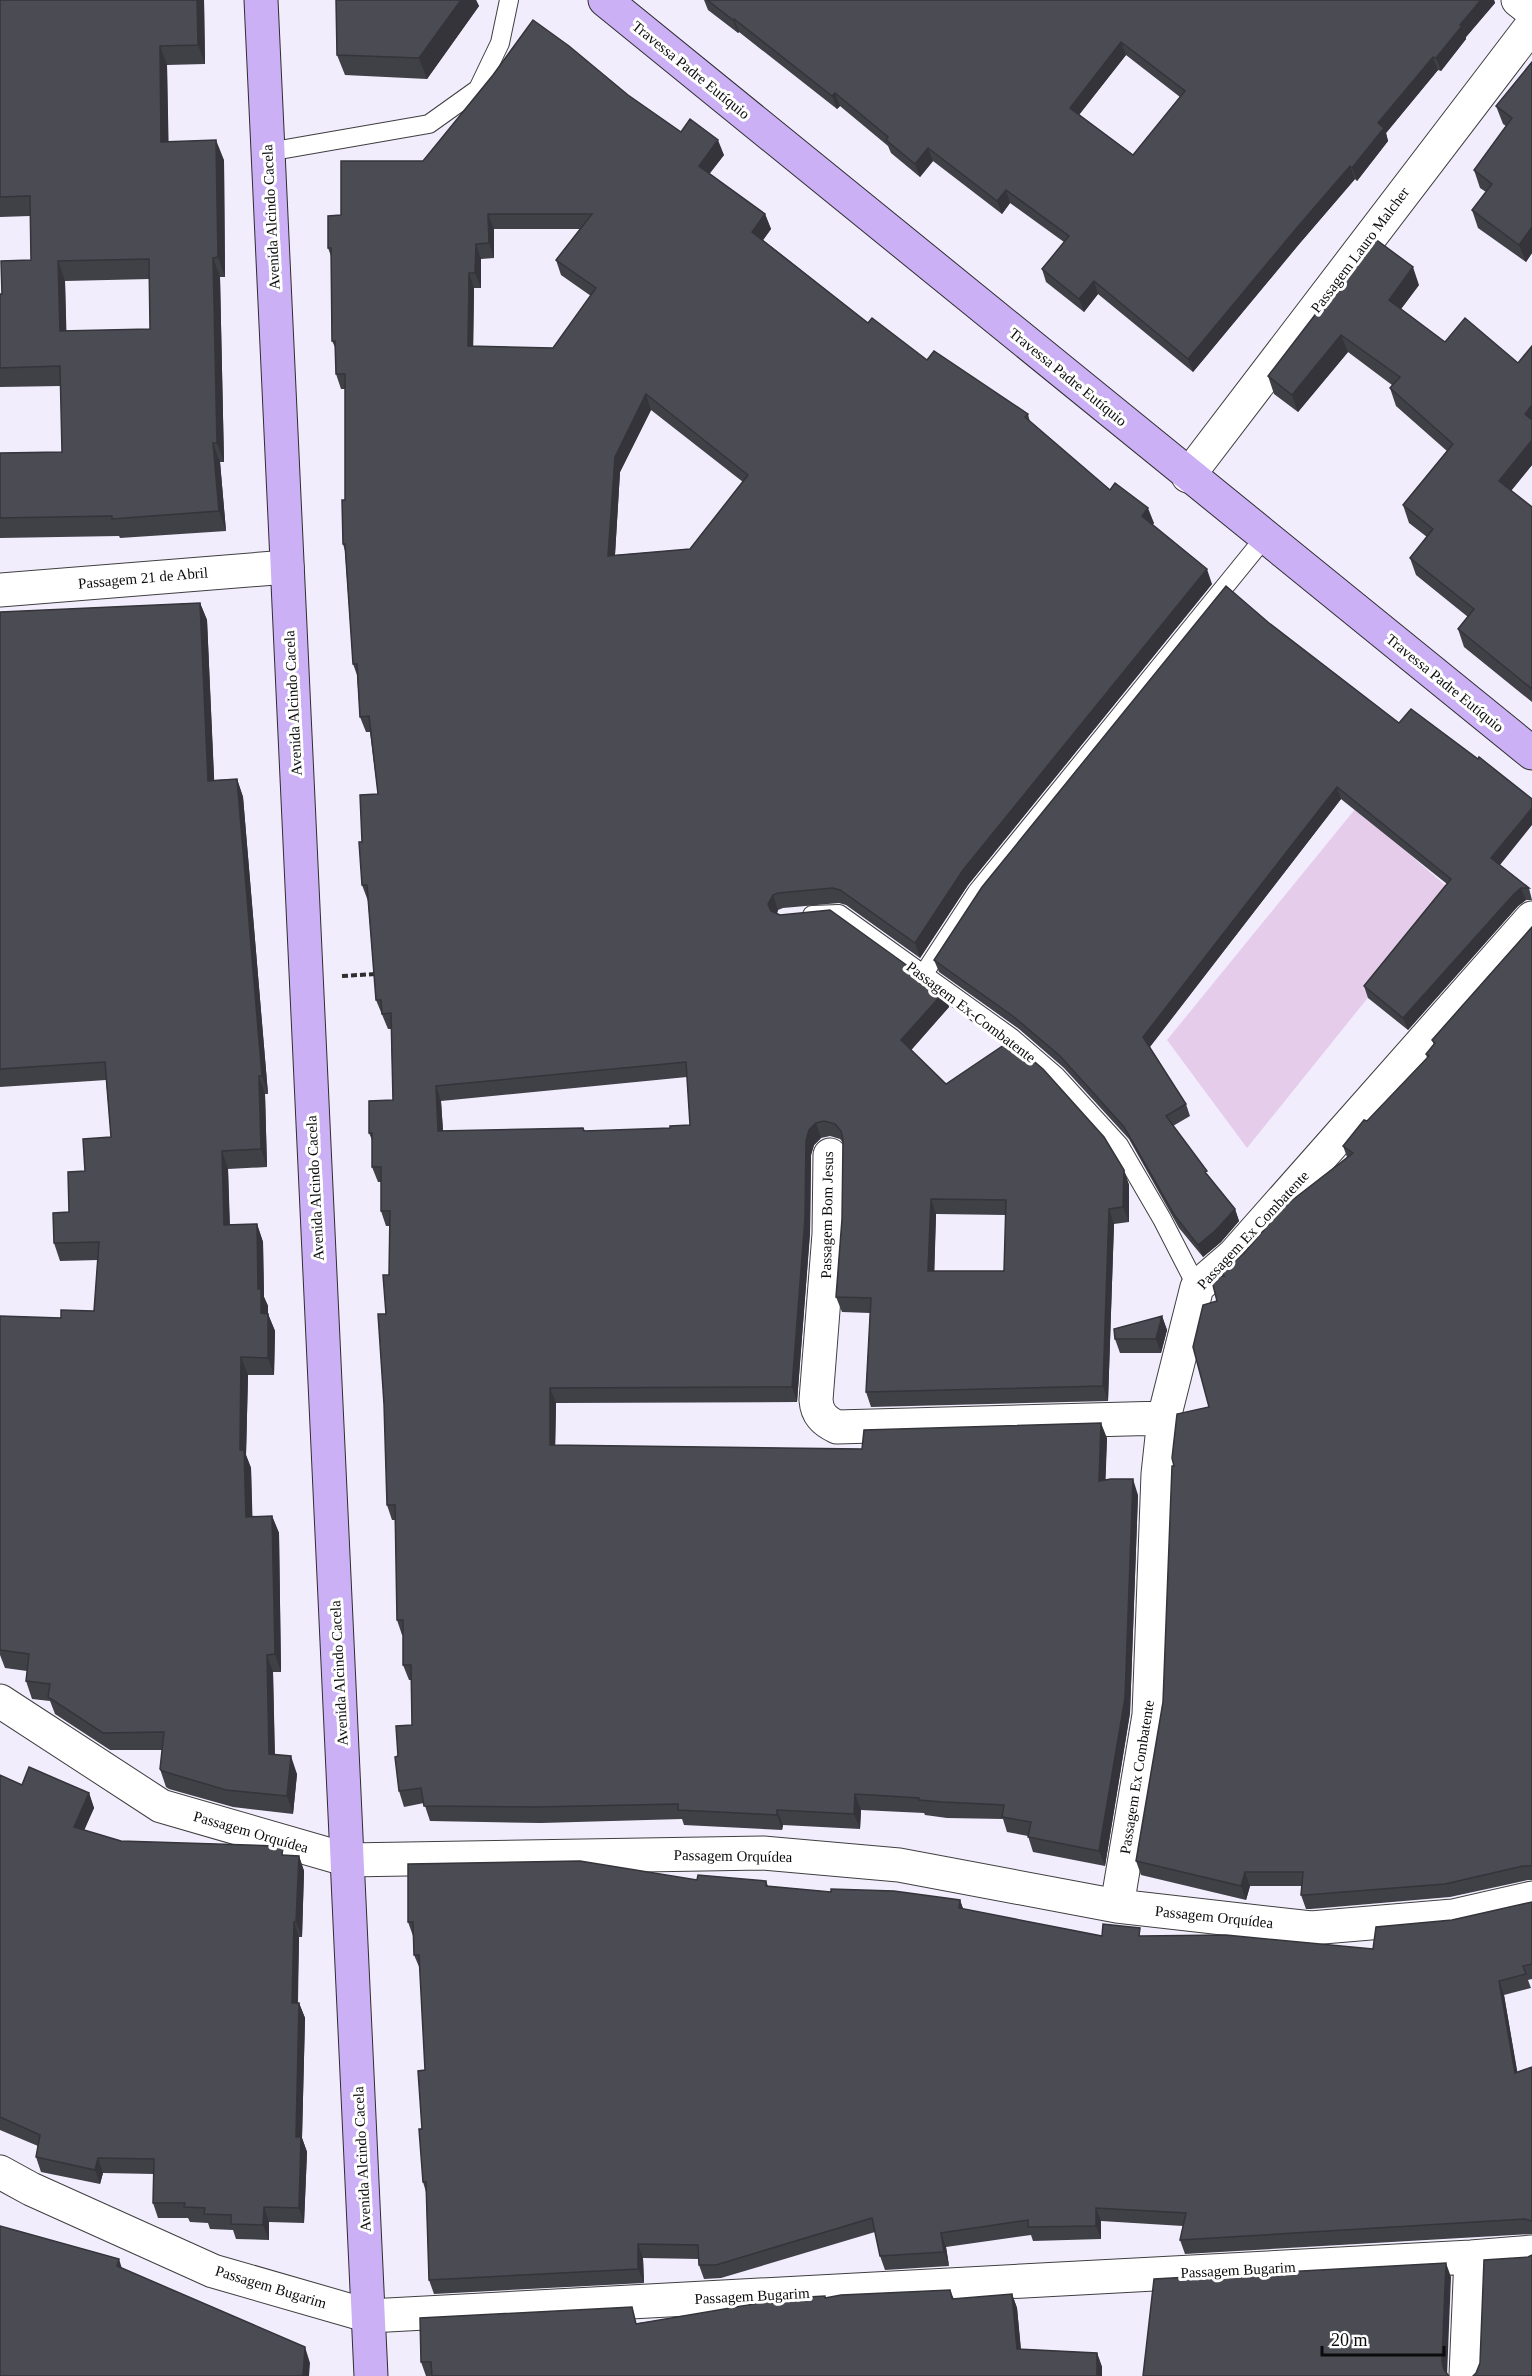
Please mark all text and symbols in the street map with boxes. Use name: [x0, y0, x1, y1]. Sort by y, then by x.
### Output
street label: Travessa Padre Eutíquio: [629, 18, 753, 122]
street label: Avenida Alcindo Cacela: [259, 144, 283, 290]
street label: Passagem Lauro Malcher: [1308, 184, 1412, 316]
street label: Travessa Padre Eutíquio: [1006, 325, 1130, 429]
street label: Passagem 21 de Abril: [77, 564, 209, 592]
street label: Avenida Alcindo Cacela: [281, 630, 305, 776]
street label: Travessa Padre Eutíquio: [1383, 631, 1507, 735]
street label: Passagem Ex-Combatente: [903, 958, 1039, 1066]
street label: Avenida Alcindo Cacela: [303, 1115, 327, 1261]
street label: Passagem Bom Jesus: [818, 1151, 836, 1279]
street label: Passagem Ex Combatente: [1194, 1167, 1312, 1292]
street label: Avenida Alcindo Cacela: [327, 1600, 351, 1746]
street label: Passagem Ex Combatente: [1117, 1698, 1157, 1855]
street label: Passagem Orquídea: [192, 1808, 311, 1856]
street label: Passagem Orquídea: [674, 1847, 793, 1865]
street label: Passagem Orquídea: [1154, 1903, 1274, 1931]
street label: Avenida Alcindo Cacela: [350, 2086, 374, 2232]
street label: Passagem Bugarim: [1180, 2259, 1296, 2281]
street label: Passagem Bugarim: [213, 2262, 329, 2312]
street label: Passagem Bugarim: [694, 2285, 810, 2307]
scale bar: [1322, 2319, 1444, 2357]
text: 20 m: [1331, 2330, 1368, 2350]

